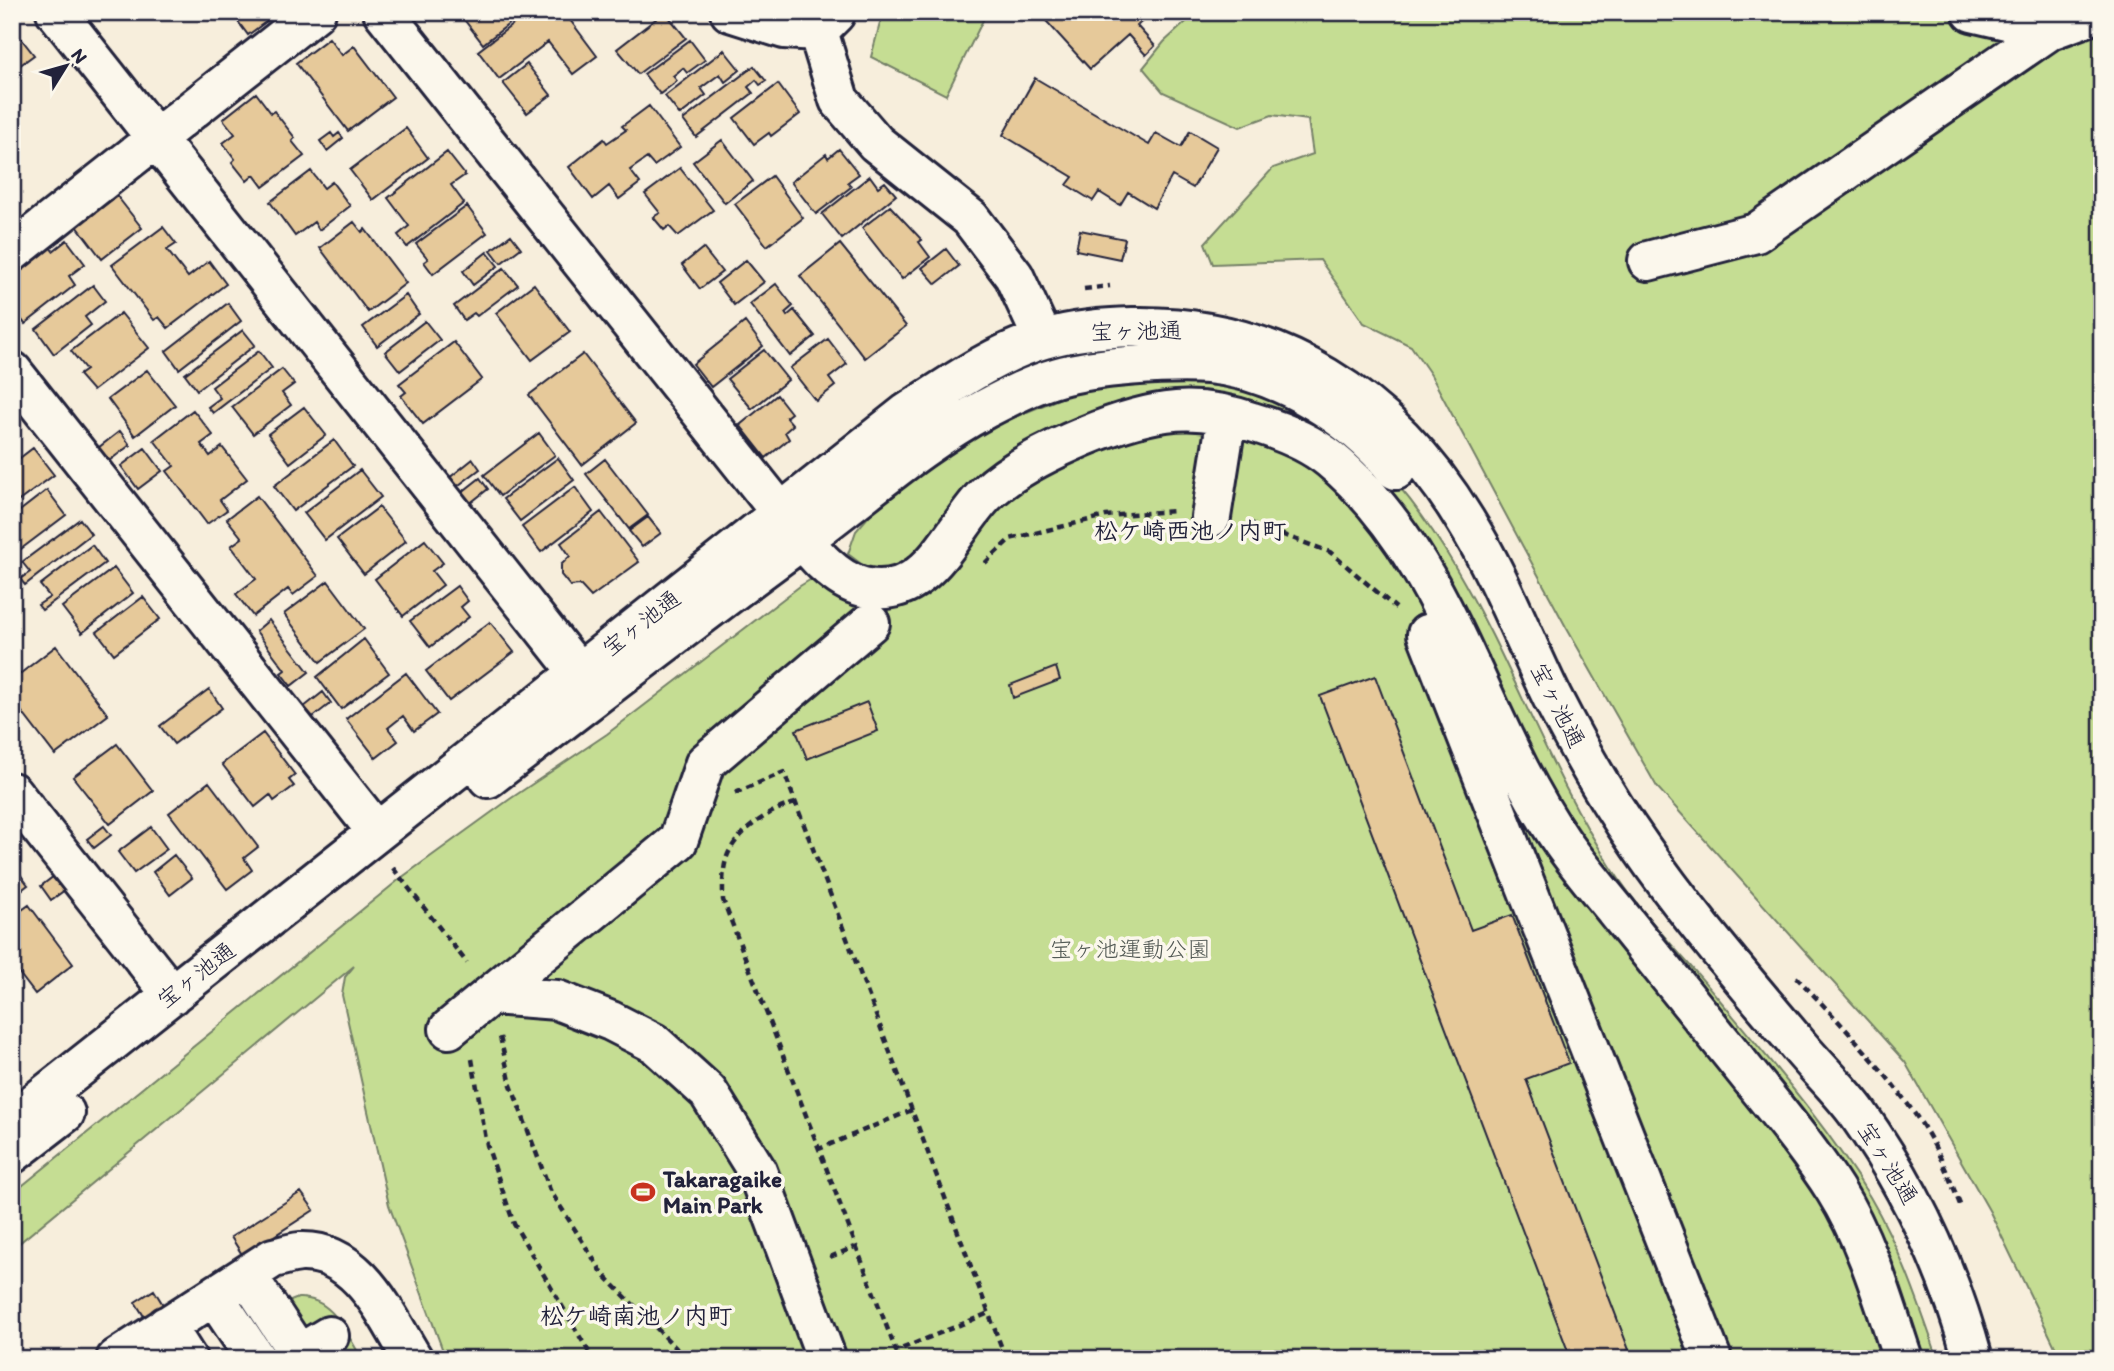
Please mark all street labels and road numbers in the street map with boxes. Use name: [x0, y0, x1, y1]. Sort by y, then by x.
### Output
street label: 宝ヶ池通: [1090, 316, 1182, 346]
street label: 宝ヶ池通: [596, 584, 686, 662]
street label: 宝ヶ池通: [1525, 658, 1591, 752]
street label: 宝ヶ池通: [151, 936, 241, 1014]
street label: 宝ヶ池通: [1852, 1117, 1924, 1209]

